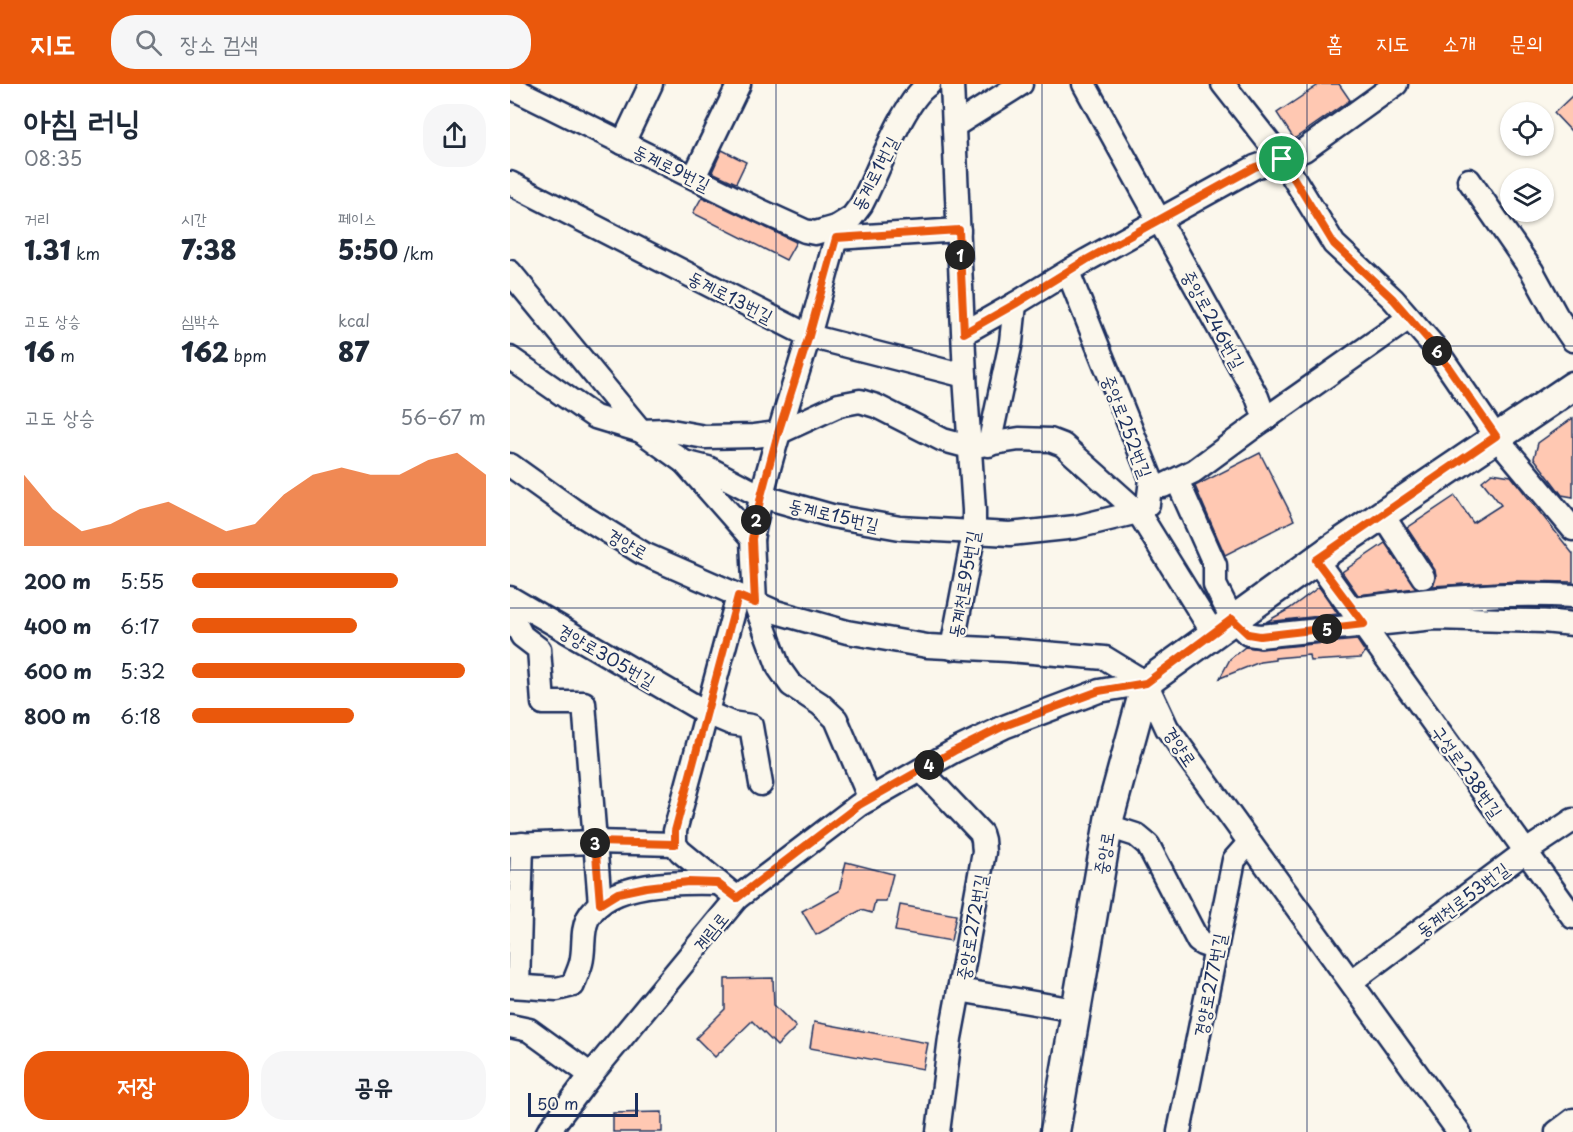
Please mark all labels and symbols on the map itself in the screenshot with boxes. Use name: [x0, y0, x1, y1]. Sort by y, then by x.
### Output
street label: 동계로1번길: [844, 131, 905, 215]
pin: [1256, 133, 1307, 184]
street label: 동계로9번길: [629, 137, 716, 198]
pin: 1: [945, 240, 975, 270]
street label: 동계로13번길: [684, 263, 779, 329]
street label: 중앙로246번길: [1176, 265, 1253, 374]
pin: 6: [1422, 336, 1452, 366]
street label: 중앙로252번길: [1096, 371, 1160, 482]
street label: 동계로15번길: [786, 490, 882, 538]
pin: 2: [741, 505, 771, 535]
street label: 경양로: [602, 520, 654, 566]
street label: 동계천로95번길: [940, 528, 986, 640]
pin: 5: [1312, 614, 1342, 644]
street label: 경양로305번길: [553, 616, 661, 694]
street label: 구성로238번길: [1426, 719, 1510, 823]
street label: 경양로: [1158, 720, 1204, 772]
pin: 4: [914, 750, 944, 780]
pin: 3: [580, 828, 610, 858]
street label: 중앙로: [1086, 829, 1120, 877]
street label: 동계천로53번길: [1410, 855, 1514, 943]
street label: 중앙로272번길: [948, 871, 994, 982]
street label: 계림로: [686, 906, 734, 956]
street label: 경양로277번길: [1186, 930, 1232, 1039]
scale bar: [528, 1090, 638, 1118]

